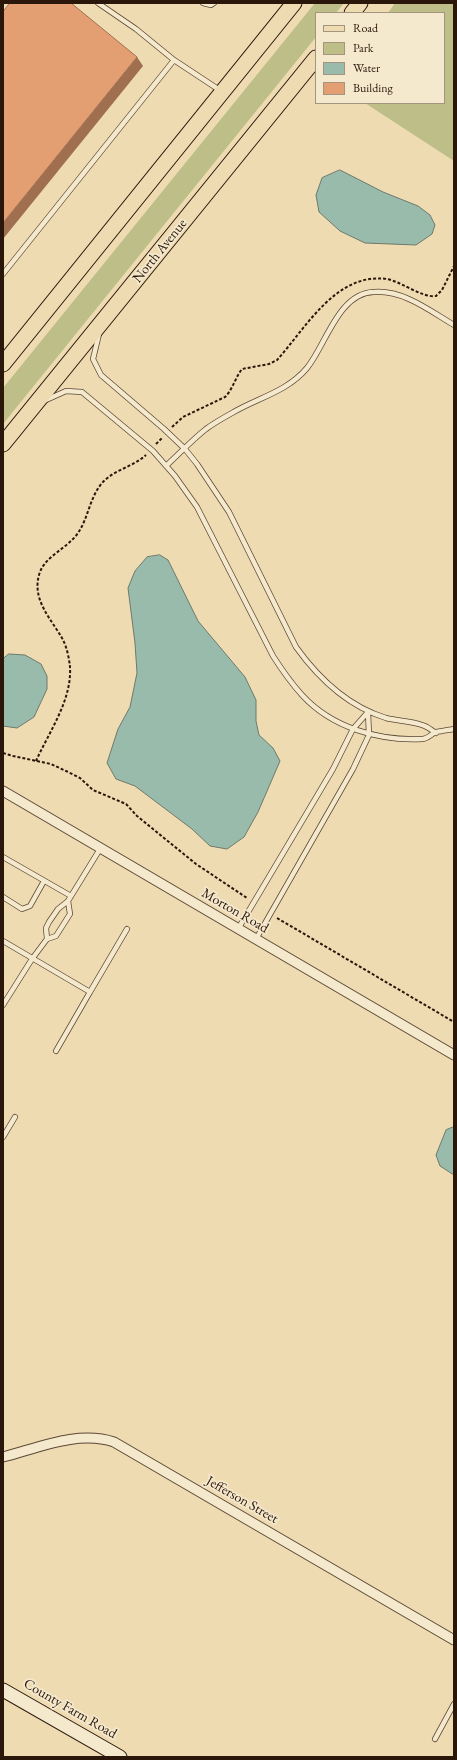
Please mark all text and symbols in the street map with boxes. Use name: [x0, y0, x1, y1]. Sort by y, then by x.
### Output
legend: [315, 12, 445, 104]
text: Road: [353, 20, 378, 36]
text: Park: [353, 40, 373, 56]
text: Water: [353, 60, 380, 76]
text: Building: [353, 80, 393, 96]
street label: North Avenue: [129, 216, 191, 286]
street label: Morton Road: [198, 885, 272, 937]
street label: Jefferson Street: [203, 1473, 281, 1527]
street label: County Farm Road: [20, 1675, 120, 1743]

